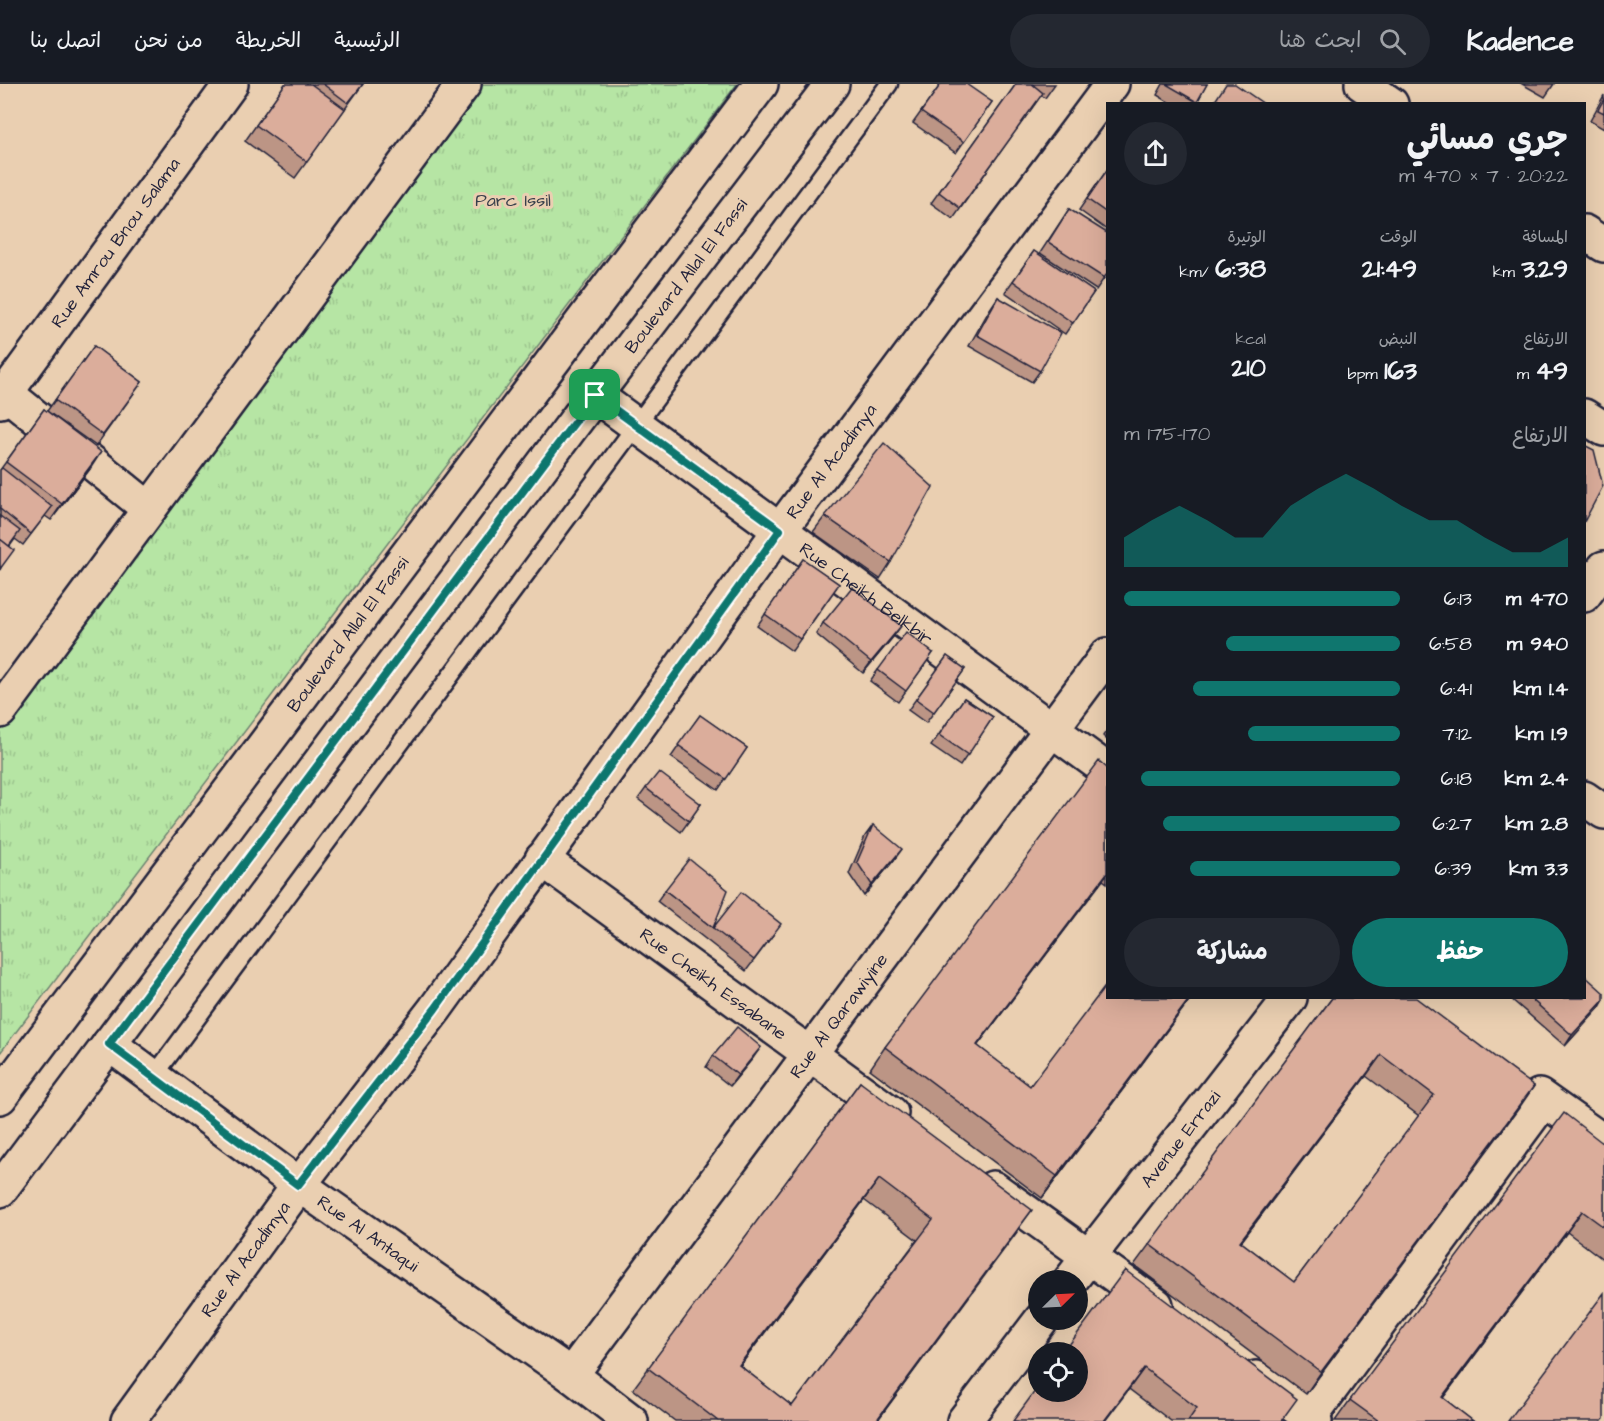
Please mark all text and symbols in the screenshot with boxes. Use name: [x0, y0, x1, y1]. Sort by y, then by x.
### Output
search box: [1010, 14, 1430, 68]
text: Kadence: [1466, 22, 1574, 61]
text: ابحث هنا: [1279, 25, 1361, 56]
icon: search: [1376, 25, 1409, 58]
text: اتصل بنا: [30, 26, 101, 55]
text: من نحن: [134, 26, 203, 55]
text: الخريطة: [236, 26, 301, 55]
text: الرئيسية: [334, 26, 400, 55]
text: جري مسائي: [1406, 116, 1568, 162]
button: share: [1124, 122, 1187, 185]
street label: Rue Amrou Bnou Salama: [45, 153, 186, 333]
text: 20:22 · 7 × 470 m: [1399, 162, 1568, 190]
park label: Parc Issil: [475, 188, 551, 213]
street label: Boulevard Allal El Fassi: [619, 193, 754, 359]
text: الوتيرة: [1227, 226, 1266, 248]
text: الوقت: [1380, 226, 1417, 248]
text: المسافة: [1522, 226, 1568, 248]
text: 6:38: [1215, 251, 1266, 287]
text: 21:49: [1362, 251, 1417, 287]
text: 3.29: [1521, 251, 1568, 287]
text: /km: [1179, 261, 1215, 283]
text: km: [1493, 261, 1521, 283]
text: kcal: [1235, 328, 1266, 350]
text: النبض: [1379, 328, 1417, 350]
text: الارتفاع: [1523, 328, 1568, 350]
text: 210: [1231, 350, 1266, 386]
text: 163: [1384, 353, 1417, 389]
text: 49: [1536, 353, 1568, 389]
text: bpm: [1347, 363, 1384, 385]
text: m: [1517, 363, 1536, 385]
pin: [569, 369, 620, 420]
icon: arrive: [578, 378, 611, 411]
street label: Rue Al Acadimya: [781, 399, 883, 524]
text: 170–175 m: [1124, 420, 1210, 448]
text: الارتفاع: [1512, 422, 1568, 450]
street label: Rue Cheikh Belkbir: [794, 537, 938, 651]
street label: Boulevard Allal El Fassi: [281, 551, 415, 718]
text: 6:13: [1443, 585, 1472, 613]
text: 470 m: [1506, 585, 1568, 613]
text: 6:58: [1429, 630, 1472, 658]
text: 940 m: [1507, 630, 1568, 658]
text: 6:41: [1440, 675, 1472, 703]
text: 1.4 km: [1513, 675, 1568, 703]
text: 7:12: [1442, 720, 1472, 748]
text: 1.9 km: [1515, 720, 1568, 748]
text: 6:18: [1441, 765, 1472, 793]
text: 2.4 km: [1504, 765, 1568, 793]
text: 6:27: [1432, 810, 1472, 838]
text: 2.8 km: [1505, 810, 1568, 838]
text: 6:39: [1435, 855, 1472, 883]
text: 3.3 km: [1509, 855, 1568, 883]
button: مشاركة: [1124, 918, 1340, 987]
button: حفظ: [1352, 918, 1568, 987]
street label: Rue Cheikh Essabane: [635, 922, 792, 1046]
street label: Rue Al Qarawiyine: [784, 948, 894, 1084]
street label: Avenue Errazi: [1135, 1085, 1227, 1193]
street label: Rue Al Antaqui: [312, 1190, 424, 1278]
street label: Rue Al Acadimya: [195, 1196, 296, 1322]
north arrow: [1028, 1270, 1088, 1330]
map controls: [1028, 1270, 1088, 1402]
button: locate: [1028, 1342, 1088, 1402]

